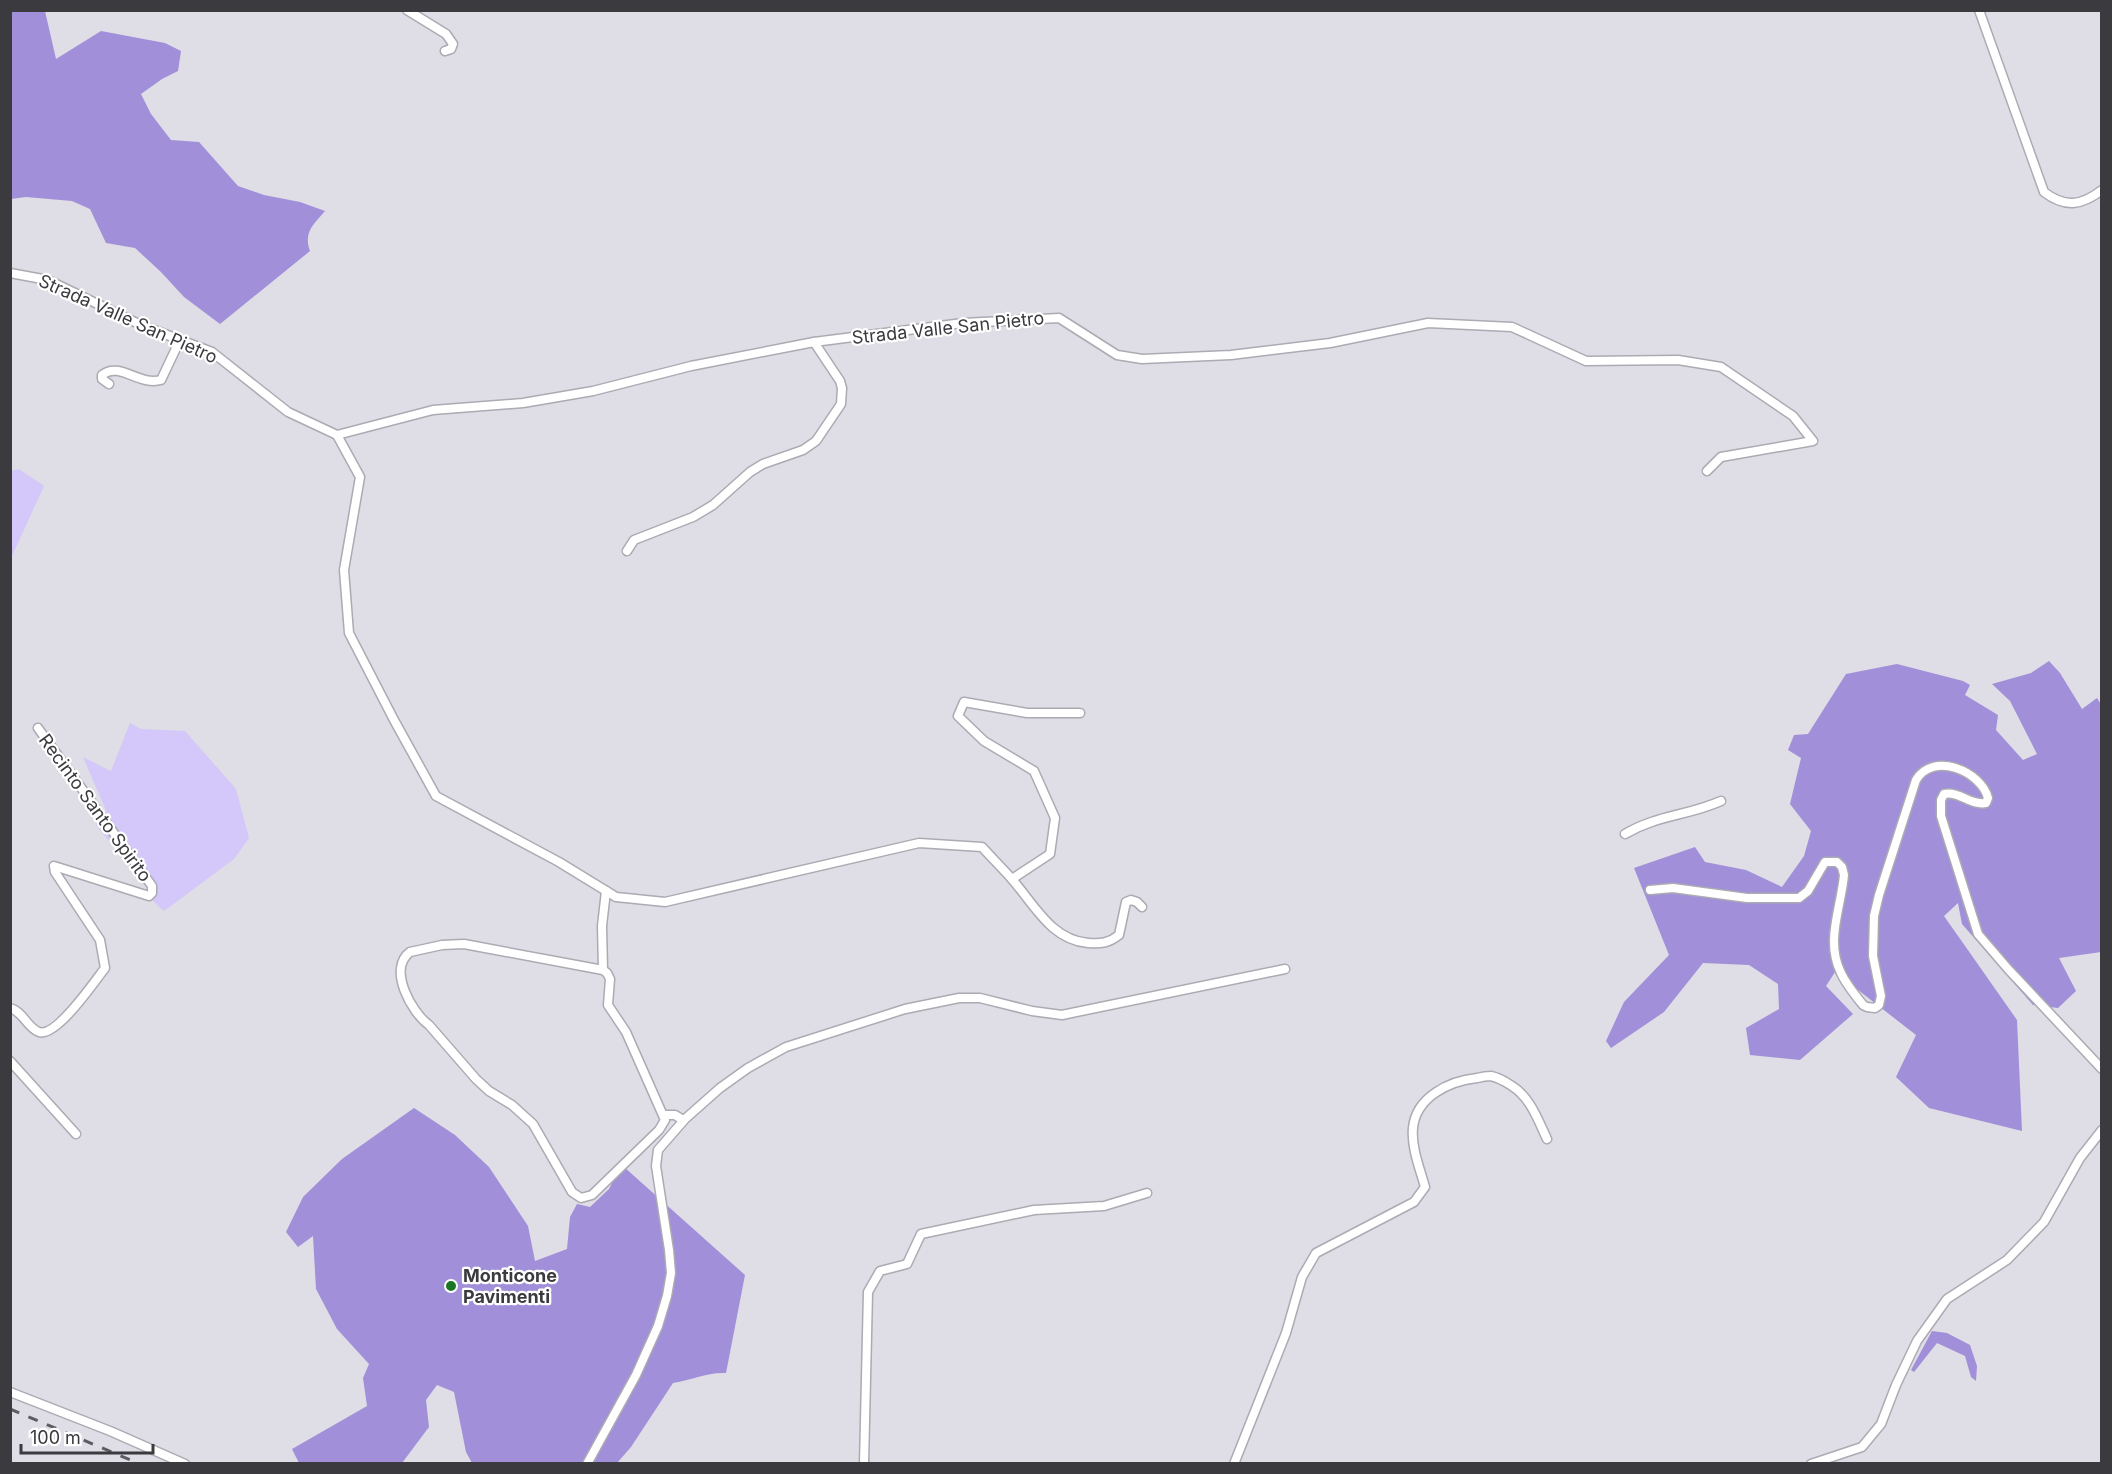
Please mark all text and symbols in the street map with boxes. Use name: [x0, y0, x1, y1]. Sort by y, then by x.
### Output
street label: Strada Valle San Pietro: [36, 270, 221, 367]
street label: Strada Valle San Pietro: [851, 307, 1045, 348]
street label: Recinto Santo Spirito: [35, 730, 156, 886]
place label: Monticone Pavimenti: [463, 1265, 557, 1307]
marker: Monticone Pavimenti: [444, 1279, 458, 1293]
scale bar: [21, 1417, 153, 1455]
text: 100 m: [30, 1427, 81, 1448]

